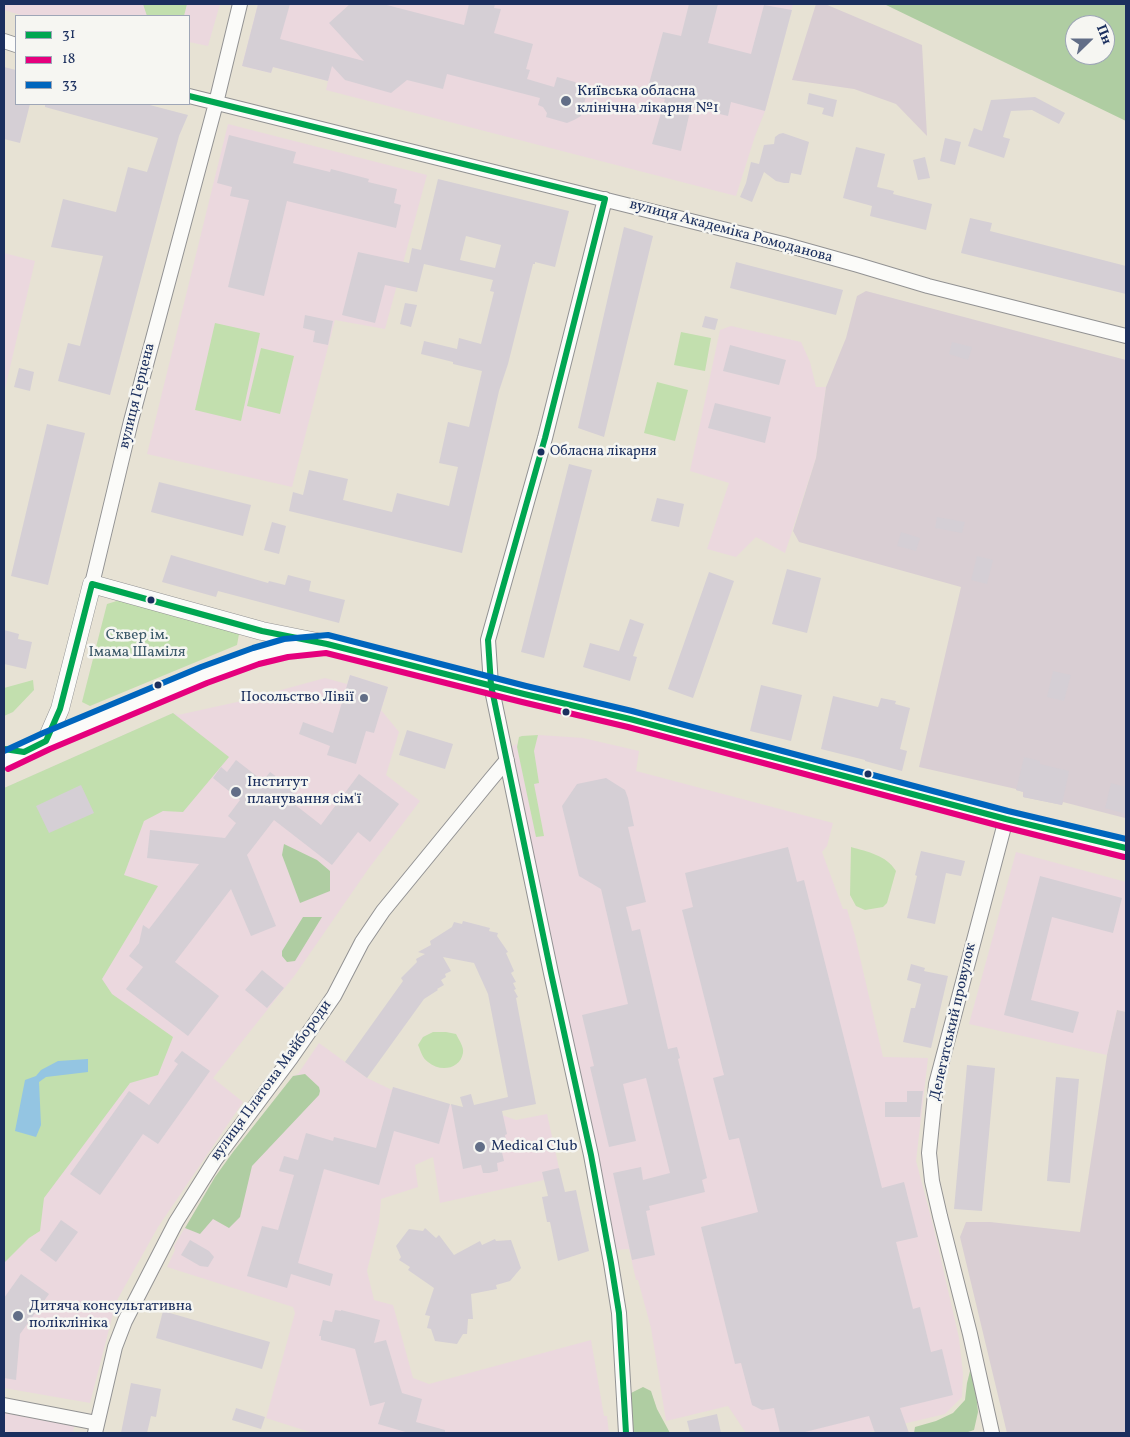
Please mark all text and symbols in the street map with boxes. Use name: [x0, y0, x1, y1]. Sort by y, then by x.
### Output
legend: [15, 15, 190, 105]
north arrow: [1065, 15, 1115, 65]
text: Пн: [1091, 22, 1116, 47]
text: 31: [62, 24, 76, 45]
text: 18: [62, 49, 75, 70]
text: 33: [62, 74, 77, 95]
place label: Київська обласна клінічна лікарня №1: [577, 83, 719, 118]
marker: Київська обласна клінічна лікарня №1: [559, 94, 573, 108]
street label: вулиця Академіка Ромоданова: [627, 196, 835, 268]
street label: вулиця Герцена: [116, 341, 160, 451]
place label: Обласна лікарня: [550, 444, 657, 460]
marker: Обласна лікарня: [536, 447, 546, 457]
unlabelled marker: [146, 595, 156, 605]
park label: Сквер ім. Імама Шаміля: [88, 627, 186, 662]
unlabelled marker: [153, 680, 163, 690]
place label: Посольство Лівії: [241, 689, 354, 707]
marker: Посольство Лівії: [358, 692, 370, 704]
unlabelled marker: [561, 707, 571, 717]
unlabelled marker: [863, 769, 873, 779]
place label: Інститут планування сім'ї: [247, 774, 361, 809]
marker: Інститут планування сім'ї: [229, 785, 243, 799]
street label: Делегатський провулок: [927, 941, 981, 1103]
street label: вулиця Платона Майбороди: [208, 997, 336, 1165]
place label: Medical Club: [491, 1138, 577, 1156]
marker: Medical Club: [473, 1140, 487, 1154]
place label: Дитяча консультативна поліклініка: [29, 1298, 192, 1333]
marker: Дитяча консультативна поліклініка: [11, 1309, 25, 1323]

